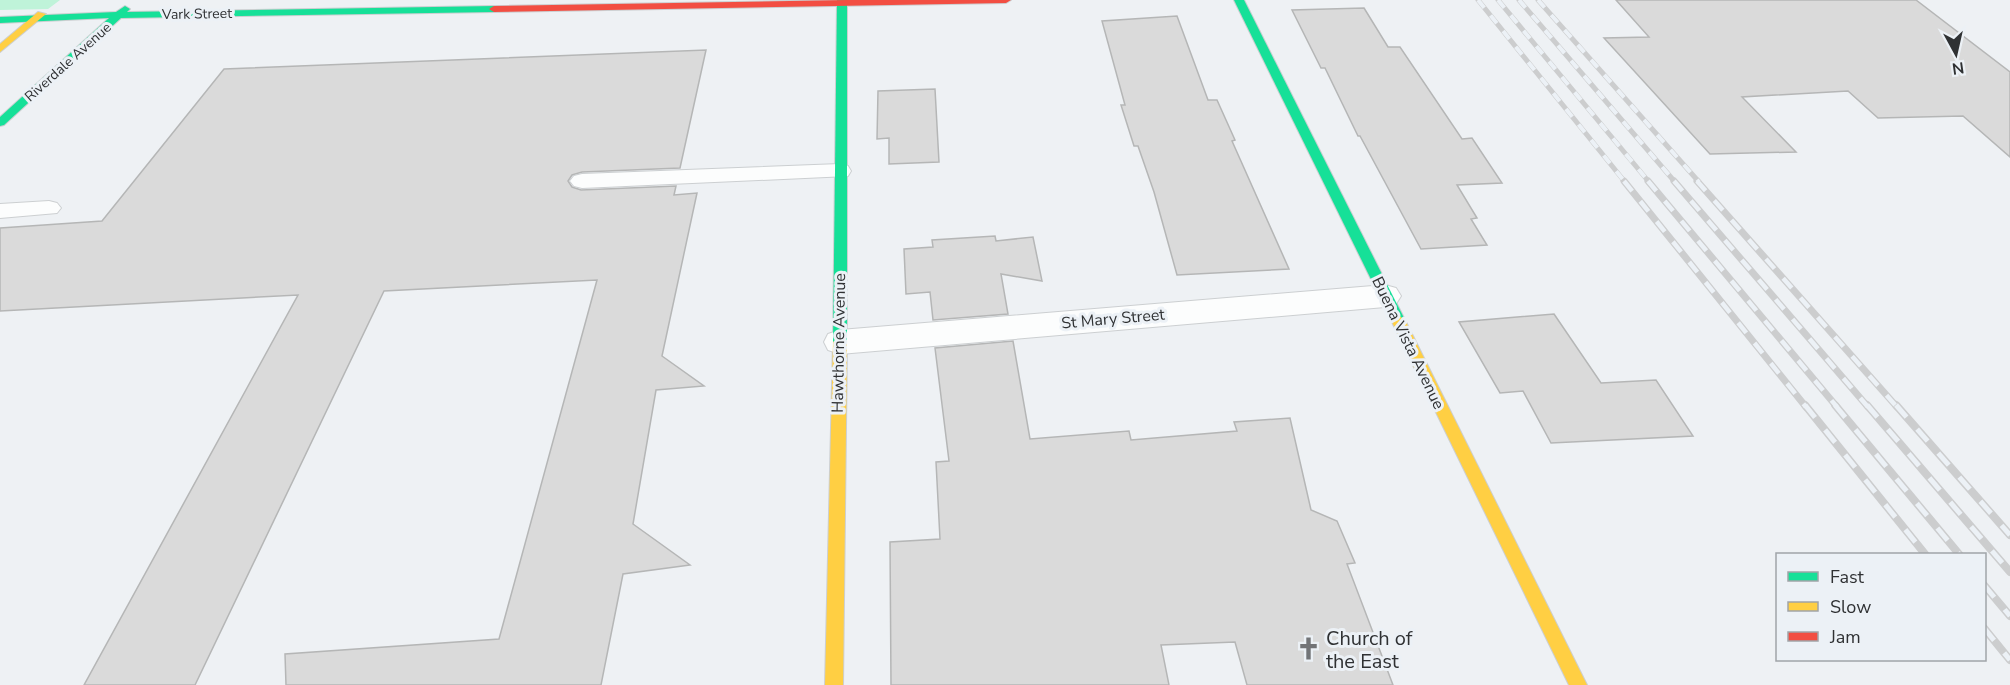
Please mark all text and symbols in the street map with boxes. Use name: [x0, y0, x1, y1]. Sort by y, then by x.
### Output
street label: Vark Street: [161, 4, 232, 24]
street label: Riverdale Avenue: [21, 18, 115, 106]
north arrow: [1926, 24, 1986, 84]
text: N: [1950, 56, 1965, 80]
street label: Hawthorne Avenue: [827, 273, 851, 413]
street label: Buena Vista Avenue: [1366, 273, 1450, 413]
street label: St Mary Street: [1060, 303, 1166, 334]
legend: [1776, 553, 1986, 661]
text: Fast: [1830, 565, 1865, 589]
text: Slow: [1830, 595, 1871, 619]
place label: Church of the East: [1326, 625, 1413, 675]
text: Jam: [1829, 625, 1861, 649]
church icon: Church of the East: [1295, 636, 1321, 662]

